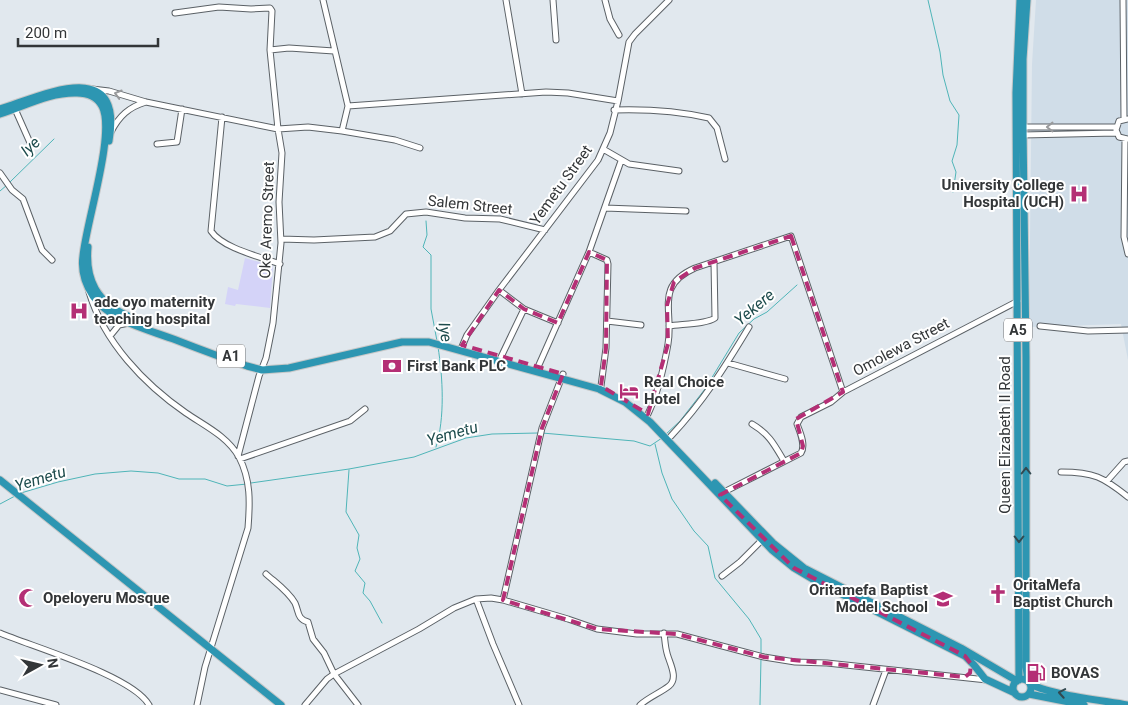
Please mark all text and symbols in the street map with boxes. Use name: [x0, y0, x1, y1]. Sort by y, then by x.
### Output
scale bar: [18, 15, 158, 47]
text: 200 m: [25, 24, 67, 42]
one-way arrow: [114, 89, 122, 99]
one-way arrow: [1045, 122, 1053, 132]
water label: Iye: [17, 133, 44, 160]
street label: Yemetu Street: [526, 142, 596, 228]
street label: Oke Aremo Street: [256, 161, 278, 279]
place label: University College Hospital (UCH): [942, 176, 1064, 211]
hospital icon: University College Hospital (UCH): [1068, 183, 1090, 205]
street label: Salem Street: [427, 192, 513, 218]
water label: Yekere: [730, 285, 778, 330]
place label: ade oyo maternity teaching hospital: [94, 293, 215, 328]
hospital icon: ade oyo maternity teaching hospital: [68, 300, 90, 322]
street label: Omolewa Street: [850, 314, 952, 380]
road number: A5: [1004, 318, 1032, 342]
water label: Iye: [435, 321, 456, 343]
road number: A1: [217, 344, 245, 368]
bank icon: First Bank PLC: [381, 355, 403, 377]
street label: Queen Elizabeth II Road: [996, 356, 1014, 514]
place label: First Bank PLC: [407, 357, 506, 375]
place label: Real Choice Hotel: [644, 373, 724, 408]
hotel icon: Real Choice Hotel: [618, 380, 640, 402]
water label: Yemetu: [424, 417, 480, 450]
water label: Yemetu: [12, 462, 68, 495]
one-way arrow: [1021, 467, 1031, 474]
one-way arrow: [1014, 535, 1024, 543]
place label: OritaMefa Baptist Church: [1013, 576, 1113, 611]
place label: Oritamefa Baptist Model School: [809, 581, 928, 616]
church icon: OritaMefa Baptist Church: [987, 583, 1009, 605]
mosque icon: Opeloyeru Mosque: [17, 587, 39, 609]
school or university icon: Oritamefa Baptist Model School: [932, 588, 954, 610]
place label: Opeloyeru Mosque: [43, 589, 170, 607]
north arrow: [15, 640, 65, 690]
text: N: [44, 657, 61, 669]
fuel station icon: BOVAS: [1025, 662, 1047, 684]
place label: BOVAS: [1051, 664, 1099, 682]
one-way arrow: [1058, 689, 1067, 699]

